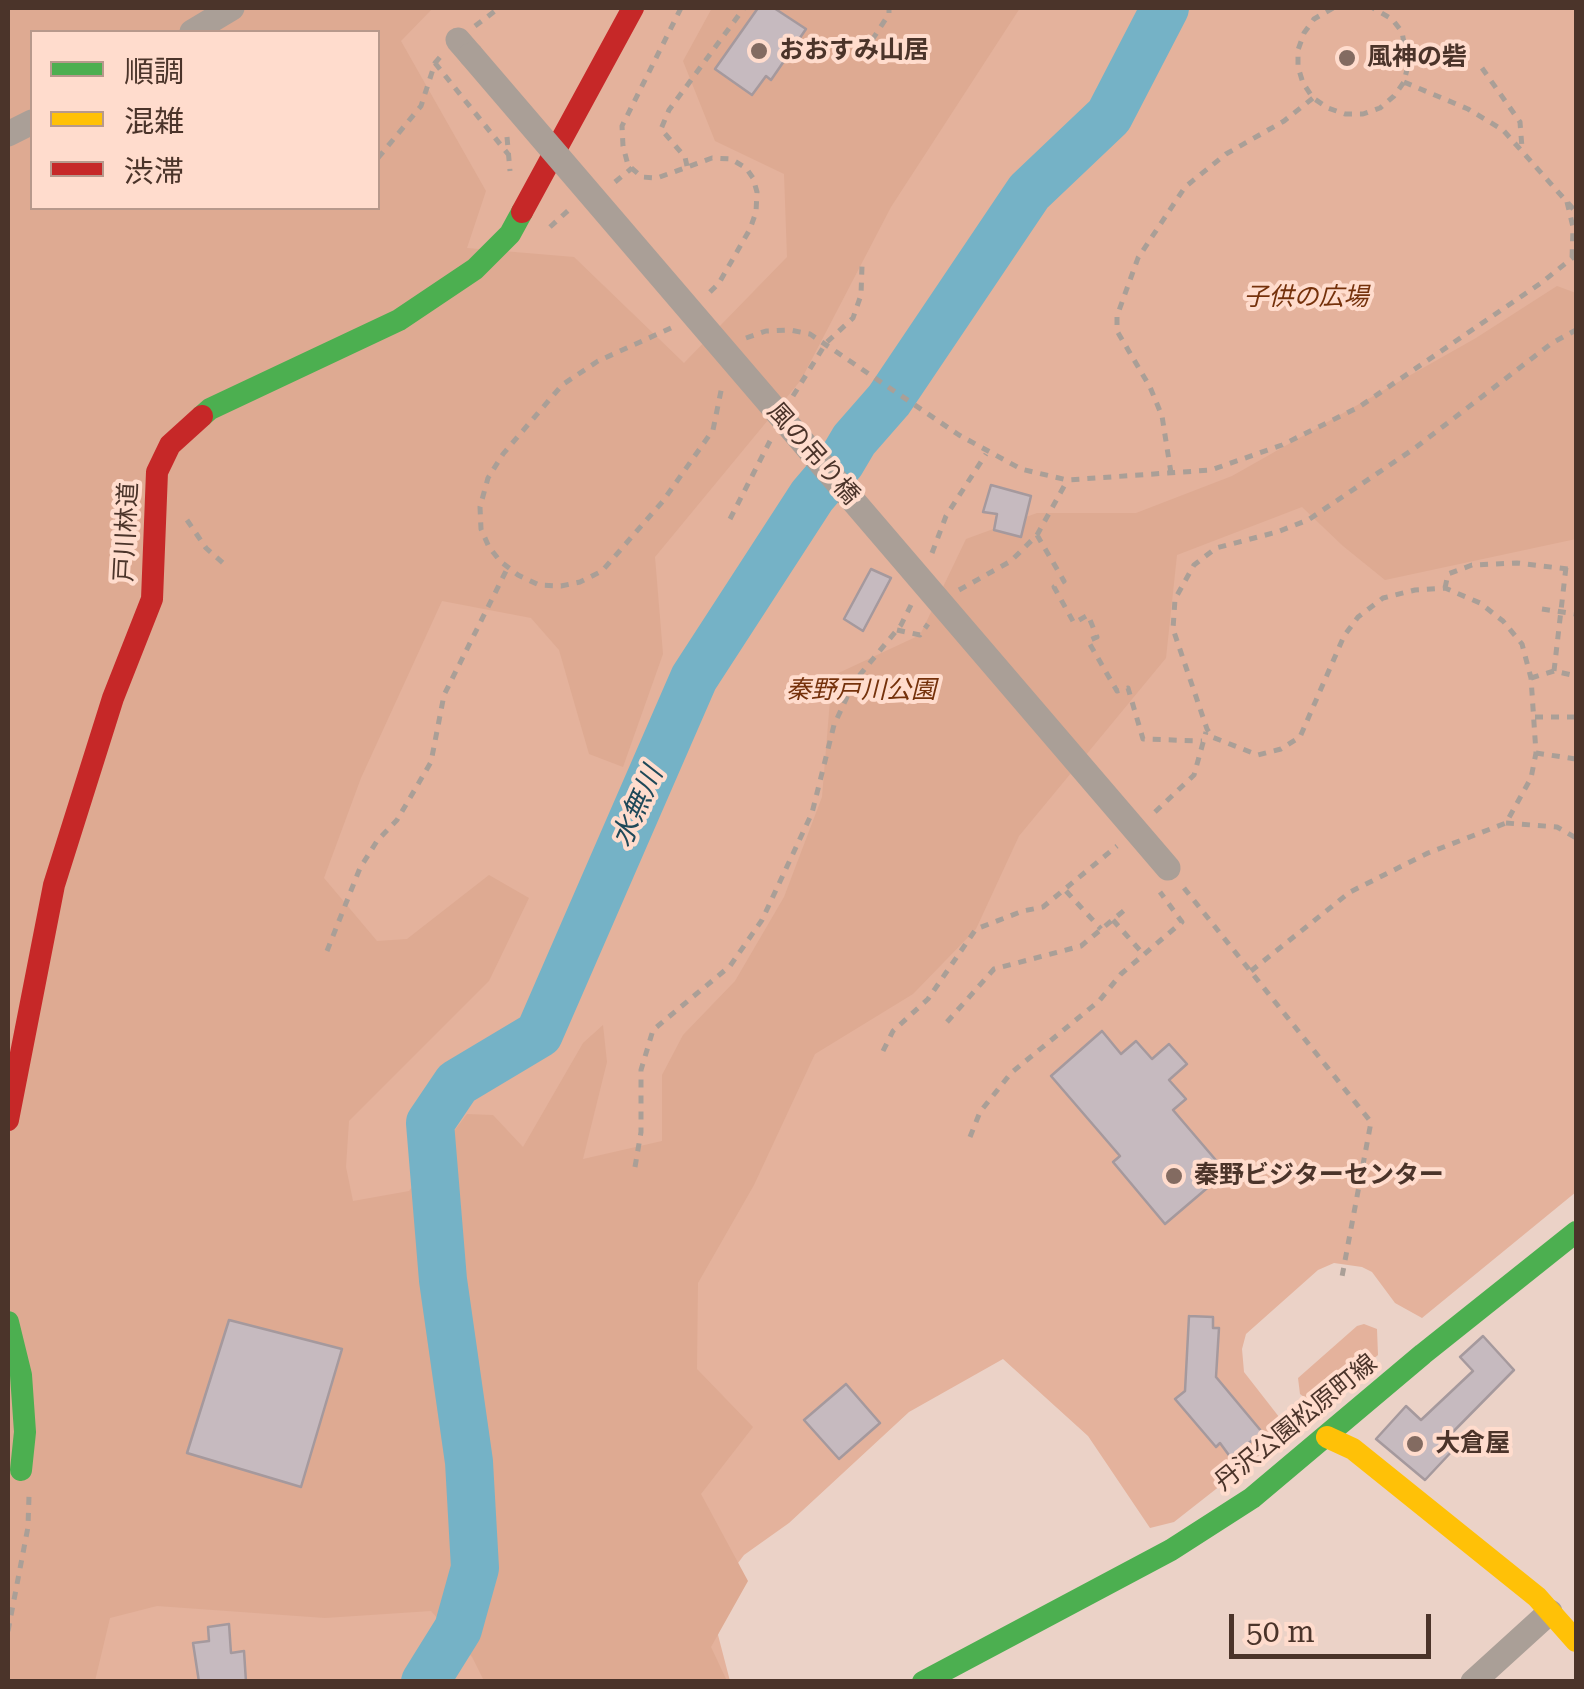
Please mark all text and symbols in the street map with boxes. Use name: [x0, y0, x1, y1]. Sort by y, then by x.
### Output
legend: [30, 30, 380, 210]
place label: おおすみ山居: [779, 36, 929, 66]
marker: おおすみ山居: [748, 40, 770, 62]
place label: 風神の砦: [1367, 43, 1467, 73]
marker: 風神の砦: [1336, 47, 1358, 69]
text: 順調: [124, 54, 184, 89]
text: 混雑: [124, 104, 184, 139]
text: 渋滞: [124, 154, 184, 189]
park label: 子供の広場: [1244, 283, 1368, 313]
street label: 風の吊り橋: [761, 397, 865, 511]
street label: 戸川林道: [109, 481, 145, 583]
park label: 秦野戸川公園: [786, 676, 936, 706]
water label: 水無川: [606, 762, 670, 852]
place label: 秦野ビジターセンター: [1194, 1161, 1444, 1191]
marker: 秦野ビジターセンター: [1163, 1165, 1185, 1187]
street label: 丹沢公園松原町線: [1209, 1348, 1383, 1498]
place label: 大倉屋: [1435, 1429, 1510, 1459]
marker: 大倉屋: [1404, 1433, 1426, 1455]
scale bar: [1234, 1594, 1436, 1656]
text: 50 m: [1246, 1614, 1315, 1649]

